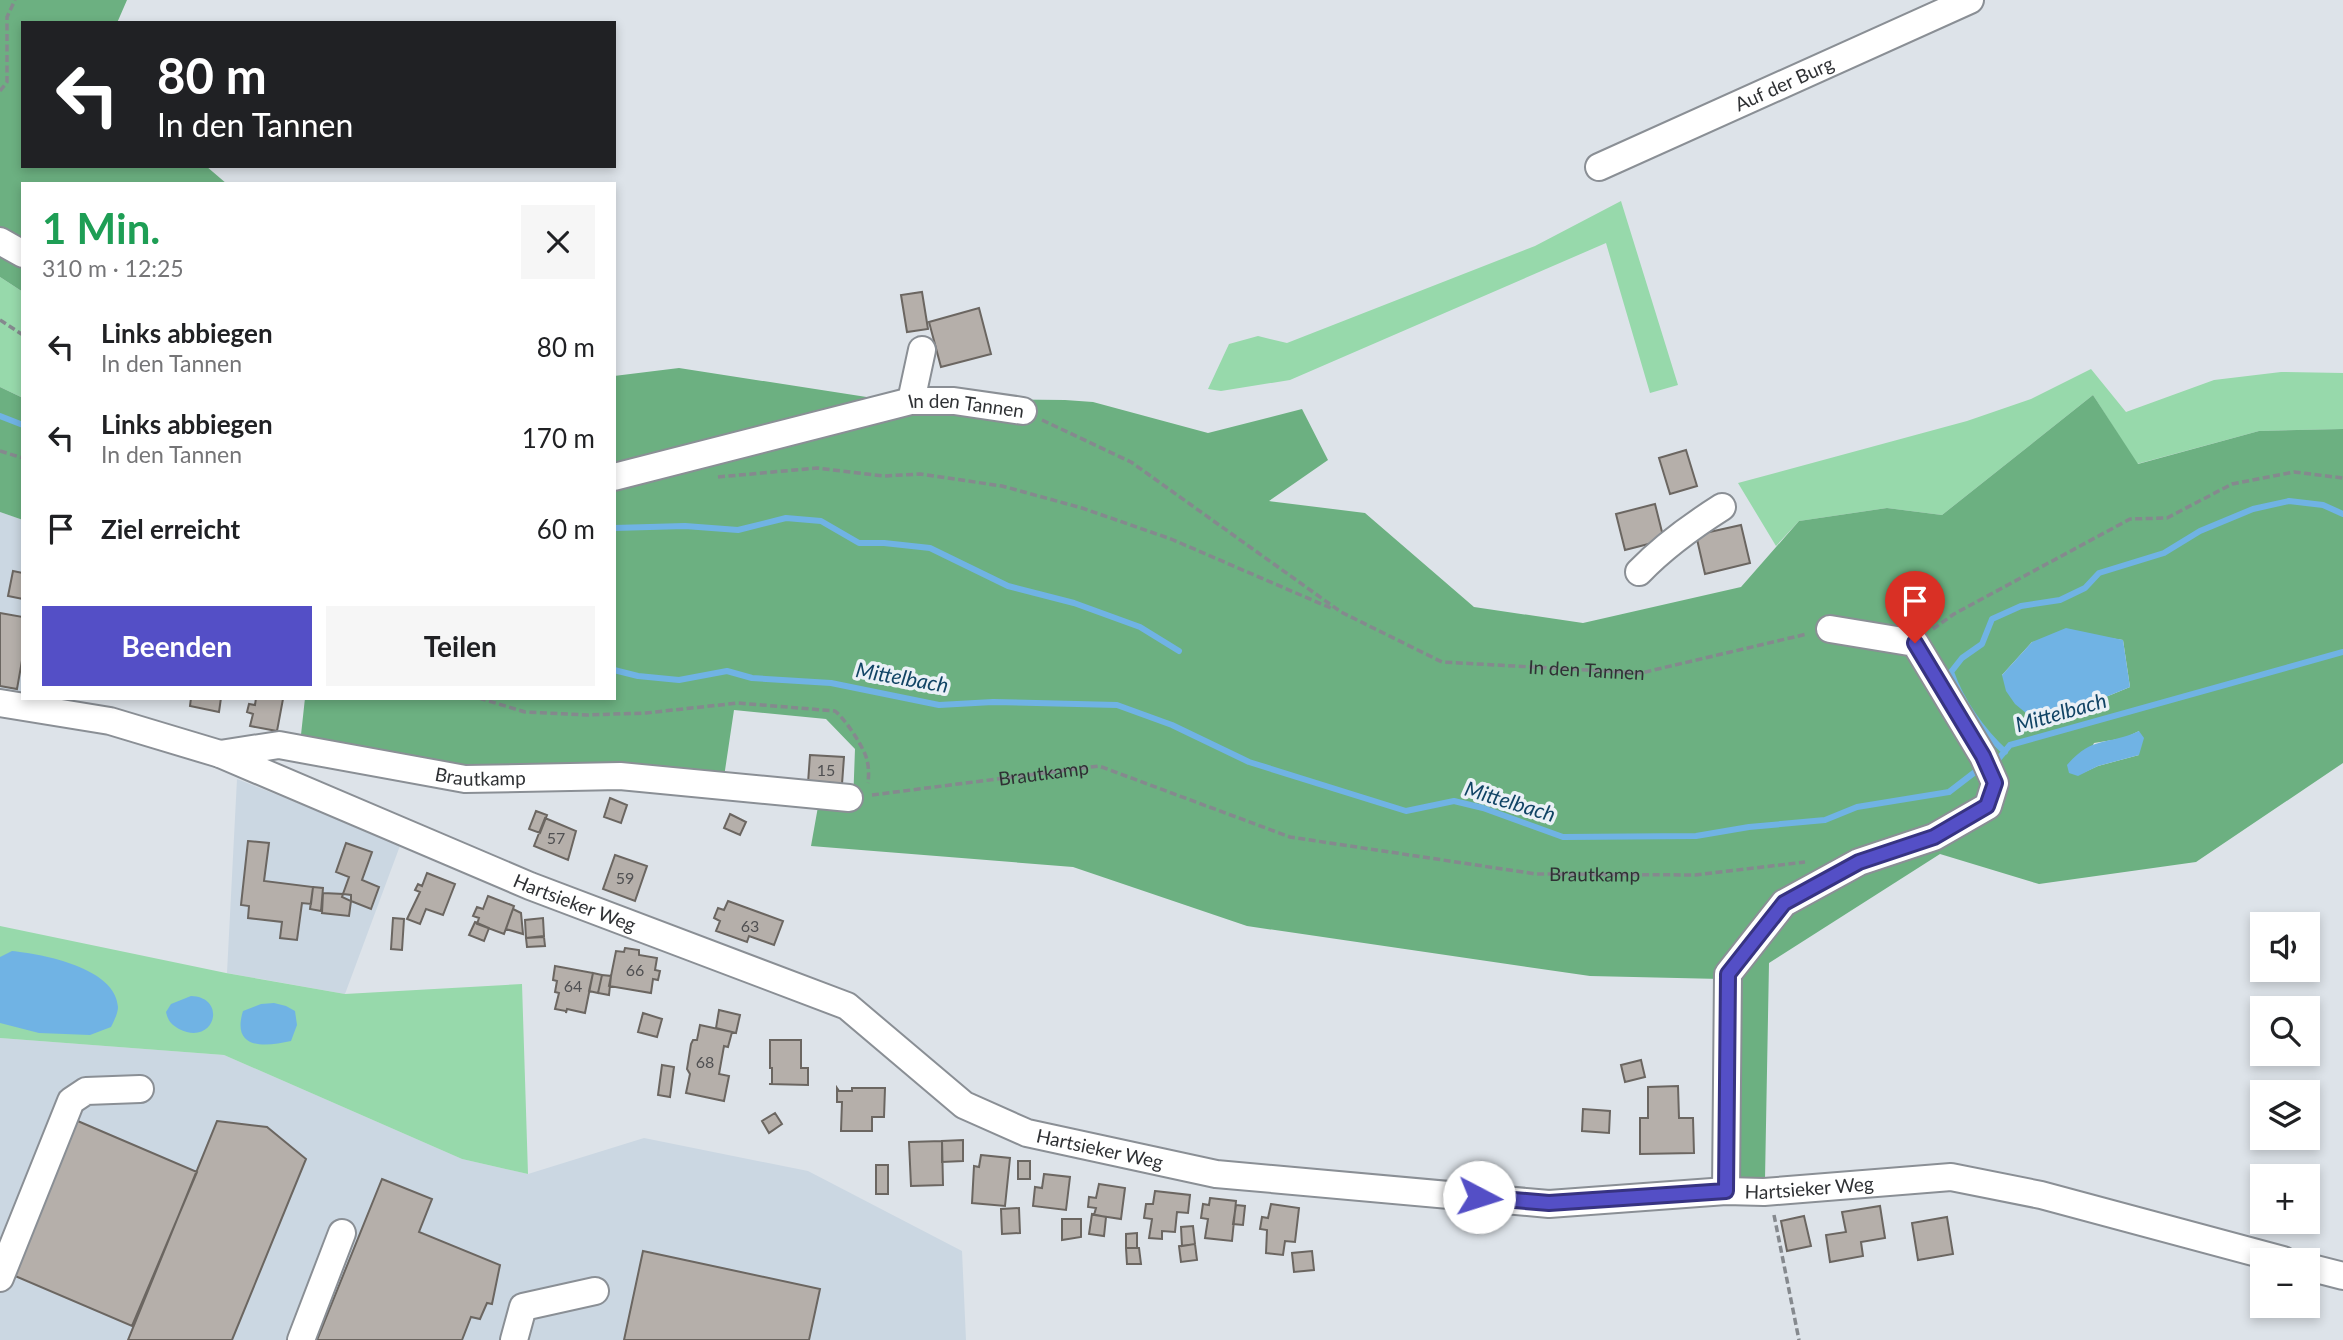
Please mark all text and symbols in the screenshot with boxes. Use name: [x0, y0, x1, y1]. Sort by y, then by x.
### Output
text: 80 m: [157, 46, 267, 104]
icon: left: [42, 49, 133, 140]
street label: Auf der Burg: [1731, 51, 1837, 115]
text: In den Tannen: [157, 105, 353, 144]
text: 1 Min.: [42, 203, 160, 253]
button: close: [521, 205, 595, 279]
text: 310 m · 12:25: [42, 254, 184, 282]
text: Links abbiegen: [101, 317, 273, 349]
icon: left: [42, 328, 80, 366]
text: 80 m: [537, 331, 595, 363]
text: In den Tannen: [101, 349, 242, 377]
street label: In den Tannen: [905, 388, 1026, 422]
text: Links abbiegen: [101, 408, 273, 440]
icon: left: [42, 419, 80, 457]
text: 170 m: [522, 422, 595, 454]
text: In den Tannen: [101, 440, 242, 468]
icon: arrive: [42, 510, 80, 548]
text: Ziel erreicht: [101, 513, 240, 545]
text: 60 m: [537, 513, 595, 545]
pin: [1885, 571, 1945, 643]
icon: arrive: [1896, 582, 1934, 620]
button: Beenden: [42, 606, 312, 686]
button: Teilen: [326, 606, 595, 686]
street label: In den Tannen: [1528, 655, 1645, 684]
water label: Mittelbach: [854, 656, 951, 697]
water label: Mittelbach: [2012, 687, 2109, 736]
street label: Brautkamp: [997, 755, 1090, 790]
house number: 15: [817, 760, 835, 779]
street label: Brautkamp: [433, 762, 526, 790]
water label: Mittelbach: [1462, 775, 1559, 826]
house number: 57: [547, 828, 565, 847]
street label: Brautkamp: [1549, 862, 1640, 886]
street label: Hartsieker Weg: [510, 868, 639, 936]
house number: 59: [616, 868, 634, 887]
map controls: [2250, 912, 2320, 1318]
button: sound: [2250, 912, 2320, 982]
house number: 63: [741, 916, 759, 935]
house number: 66: [626, 960, 644, 979]
house number: 64: [564, 976, 582, 995]
button: search: [2250, 996, 2320, 1066]
house number: 68: [696, 1052, 714, 1071]
button: layers: [2250, 1080, 2320, 1150]
street label: Hartsieker Weg: [1034, 1123, 1166, 1173]
position arrow: [1442, 1160, 1516, 1234]
button: +: [2250, 1164, 2320, 1234]
street label: Hartsieker Weg: [1745, 1171, 1875, 1203]
button: −: [2250, 1248, 2320, 1318]

